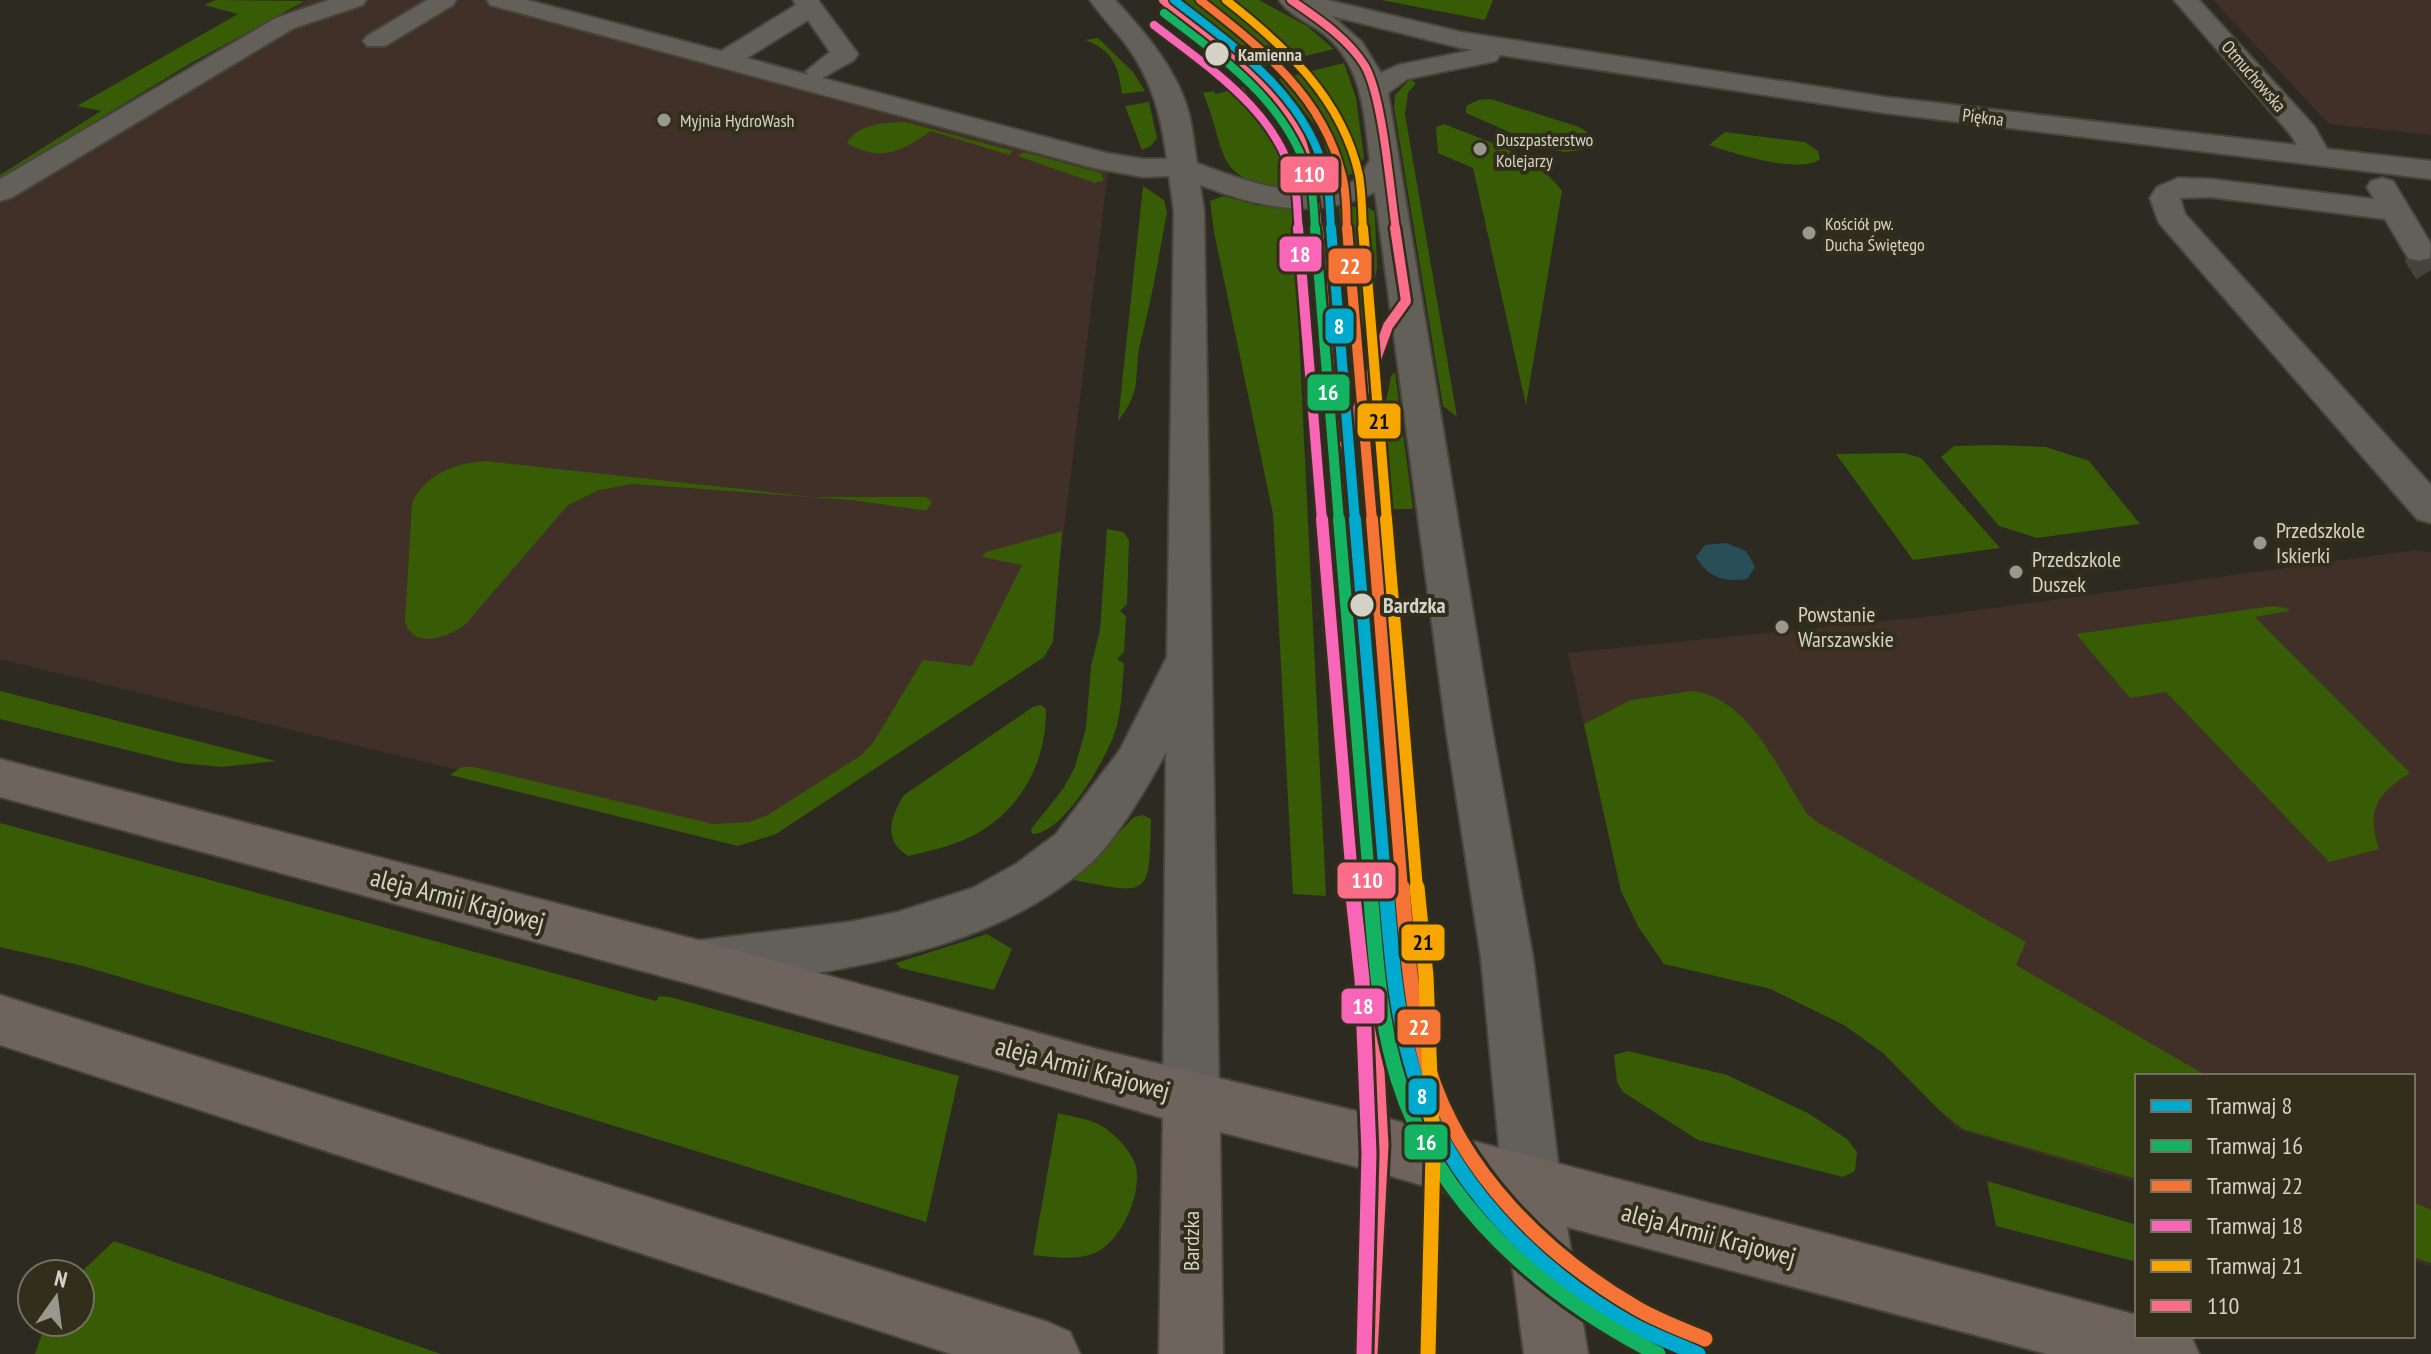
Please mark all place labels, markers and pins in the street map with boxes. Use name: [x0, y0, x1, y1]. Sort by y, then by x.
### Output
marker: Kamienna: [1203, 40, 1231, 68]
place label: Kamienna: [1238, 43, 1302, 66]
place label: Myjnia HydroWash: [680, 109, 795, 132]
marker: Myjnia HydroWash: [655, 111, 673, 129]
place label: Duszpasterstwo Kolejarzy: [1496, 128, 1594, 172]
marker: Duszpasterstwo Kolejarzy: [1471, 140, 1489, 158]
place label: Kościół pw. Ducha Świętego: [1825, 212, 1925, 256]
marker: Kościół pw. Ducha Świętego: [1800, 224, 1818, 242]
place label: Przedszkole Iskierki: [2276, 516, 2365, 569]
marker: Przedszkole Iskierki: [2251, 534, 2269, 552]
place label: Przedszkole Duszek: [2032, 545, 2121, 598]
marker: Przedszkole Duszek: [2007, 563, 2025, 581]
marker: Bardzka: [1348, 591, 1376, 619]
place label: Bardzka: [1383, 591, 1446, 619]
place label: Powstanie Warszawskie: [1798, 600, 1894, 653]
marker: Powstanie Warszawskie: [1773, 618, 1791, 636]

